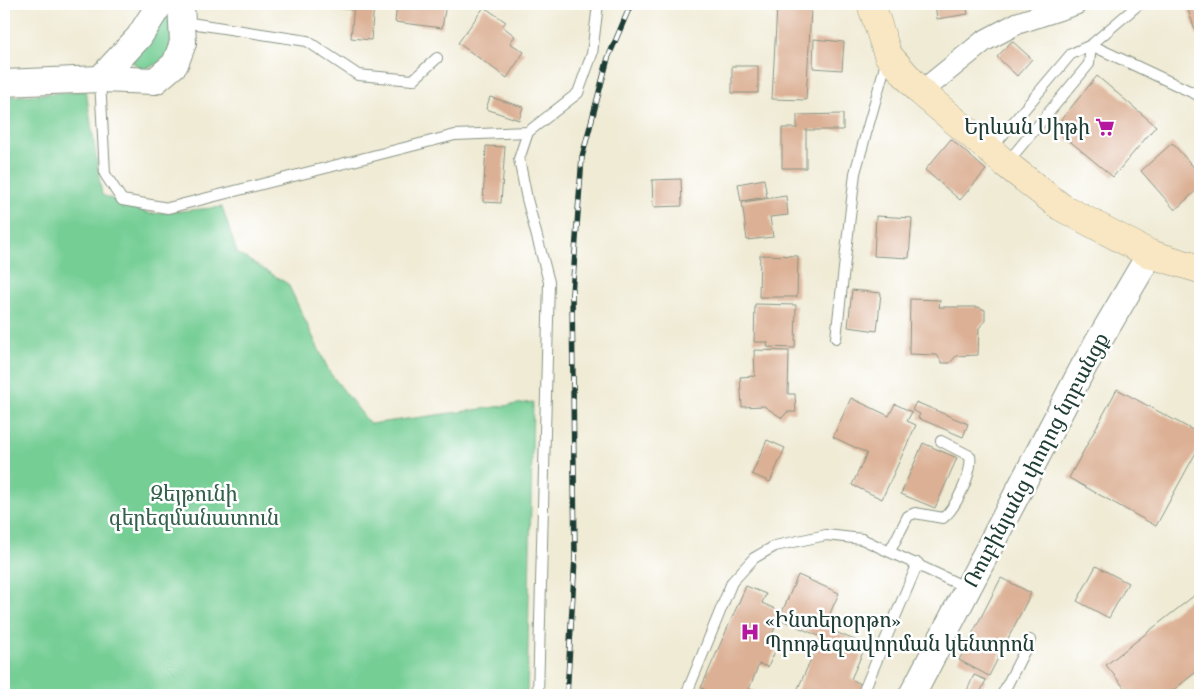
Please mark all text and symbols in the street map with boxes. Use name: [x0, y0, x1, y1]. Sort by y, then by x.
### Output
place label: Երևան Սիթի: [964, 114, 1090, 141]
supermarket icon: Երևան Սիթի: [1094, 116, 1116, 138]
street label: Ռուբինյանց փողոց նրբանցք: [958, 328, 1115, 592]
park label: Զեյթունի գերեզմանատուն: [109, 481, 279, 532]
place label: «Ինտերօրթո» Պրոթեզավորման կենտրոն: [765, 607, 1035, 658]
hospital icon: «Ինտերօրթո» Պրոթեզավորման կենտրոն: [739, 621, 761, 643]

